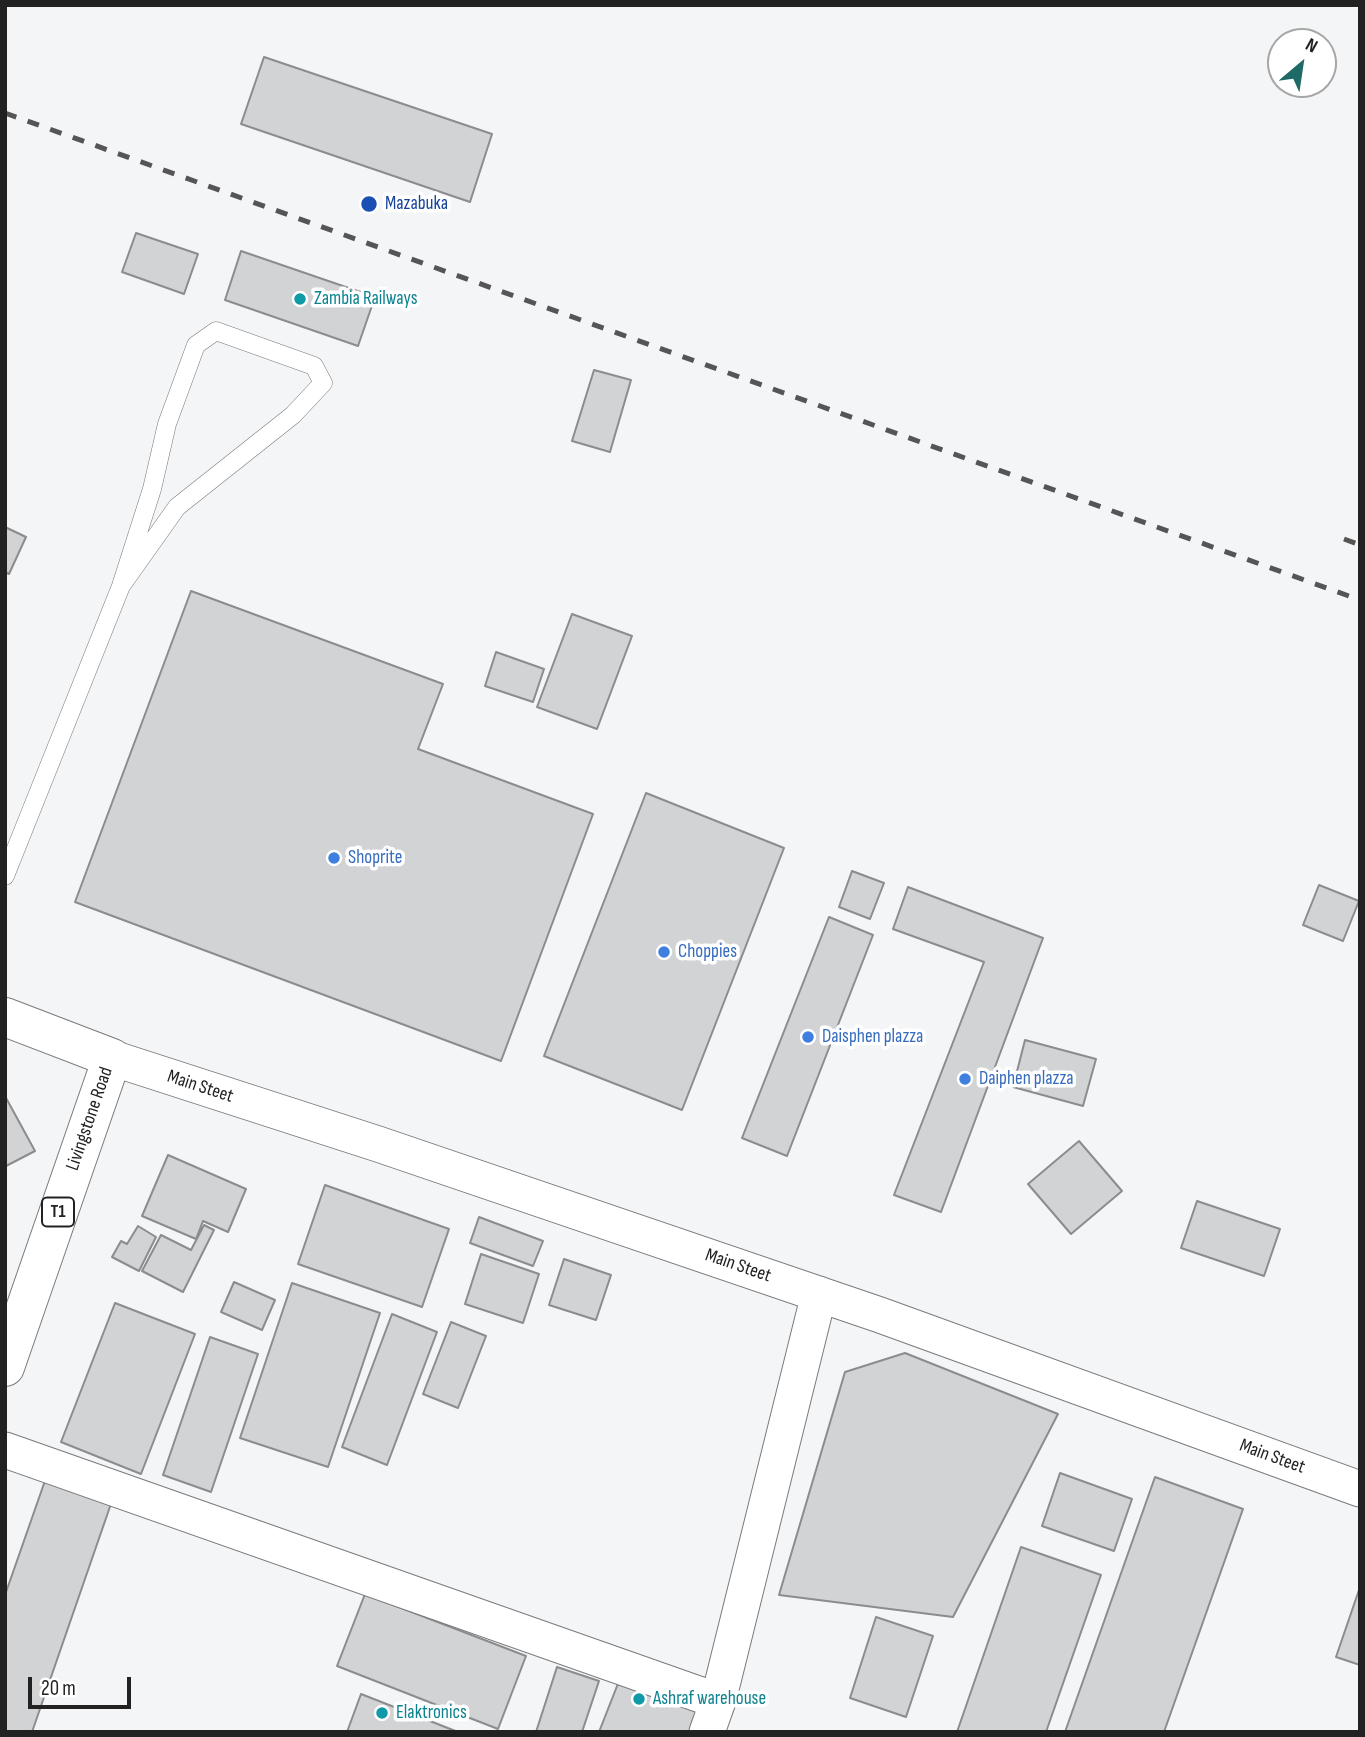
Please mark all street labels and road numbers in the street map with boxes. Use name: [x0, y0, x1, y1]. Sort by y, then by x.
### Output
street label: Livingstone Road: [62, 1064, 118, 1174]
street label: Main Steet: [164, 1066, 236, 1108]
road number: T1: [42, 1198, 74, 1226]
street label: Main Steet: [702, 1244, 774, 1288]
street label: Main Steet: [1236, 1435, 1308, 1479]

